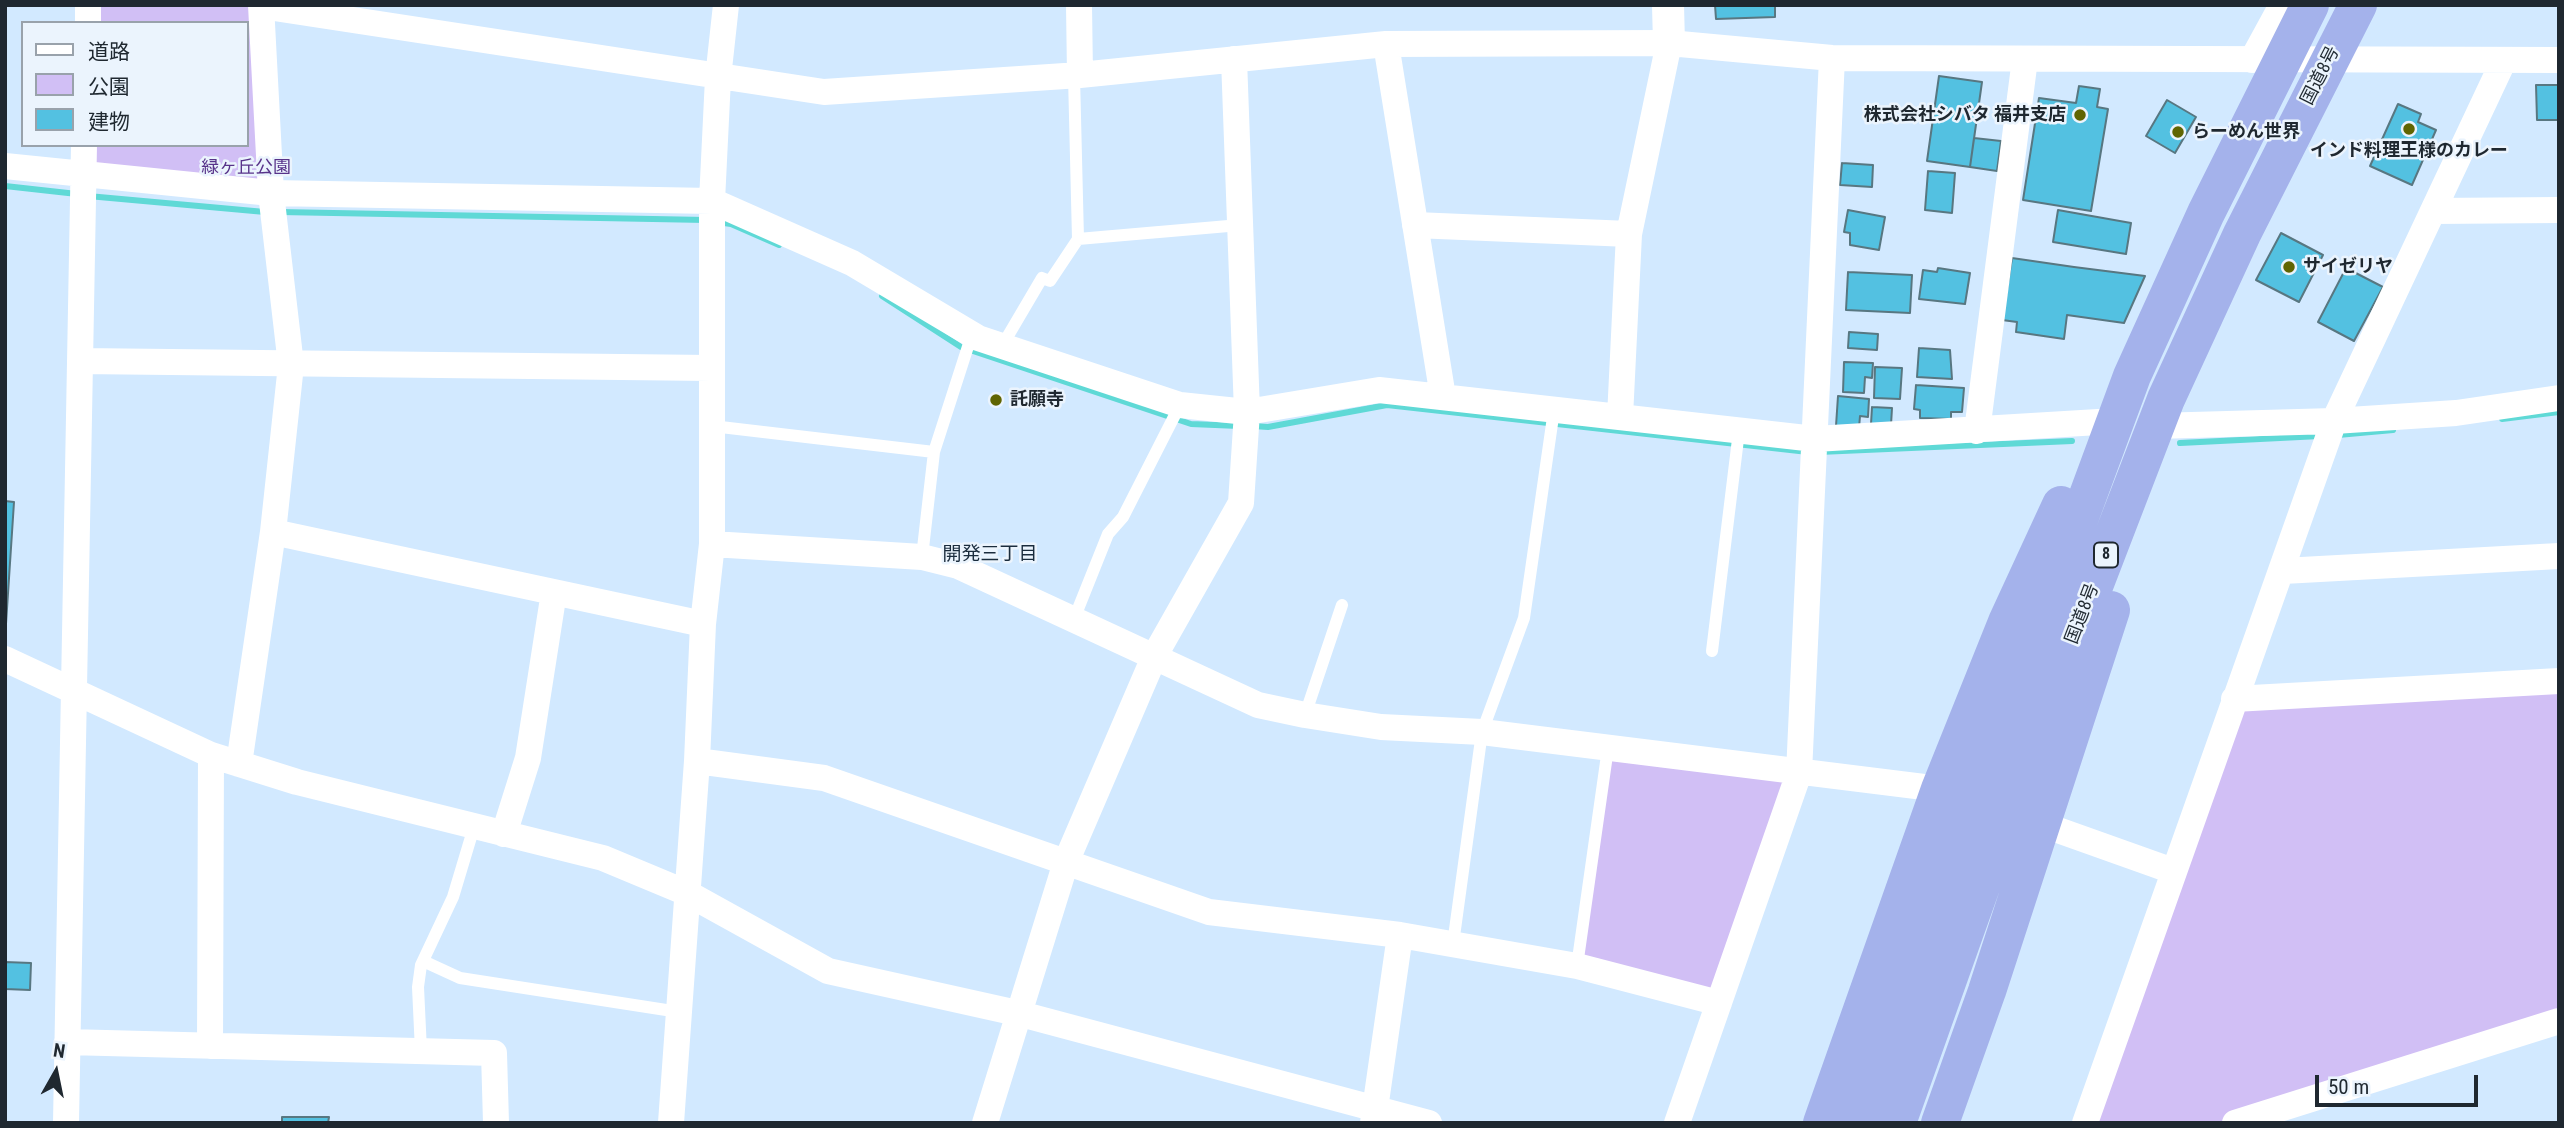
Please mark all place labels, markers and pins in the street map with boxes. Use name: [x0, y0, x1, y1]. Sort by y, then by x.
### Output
place label: 株式会社シバタ 福井支店: [1864, 104, 2066, 126]
marker: 株式会社シバタ 福井支店: [2072, 107, 2088, 123]
place label: らーめん世界: [2192, 121, 2300, 143]
marker: インド料理王様のカレー: [2401, 121, 2417, 137]
marker: らーめん世界: [2170, 124, 2186, 140]
place label: インド料理王様のカレー: [2310, 140, 2508, 162]
place label: サイゼリヤ: [2303, 256, 2393, 278]
marker: サイゼリヤ: [2281, 259, 2297, 275]
place label: 託願寺: [1010, 389, 1064, 411]
marker: 託願寺: [988, 392, 1004, 408]

